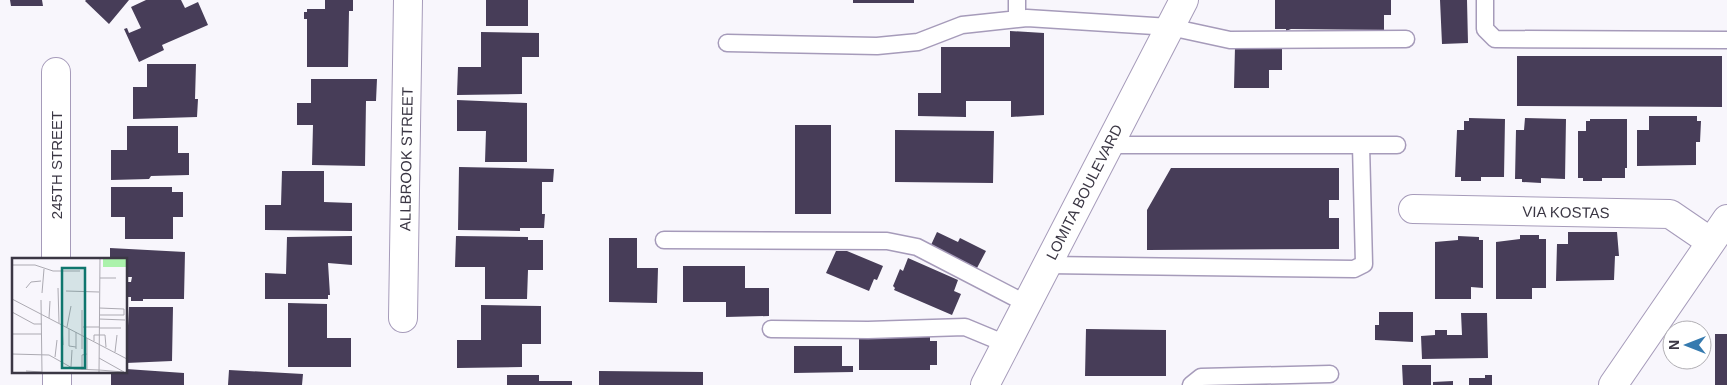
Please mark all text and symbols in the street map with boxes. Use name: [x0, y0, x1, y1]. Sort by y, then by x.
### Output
street label: ALLBROOK STREET: [396, 87, 416, 231]
street label: 245TH STREET: [48, 111, 65, 219]
street label: LOMITA BOULEVARD: [1042, 121, 1126, 262]
street label: VIA KOSTAS: [1522, 203, 1610, 221]
inset map: [12, 258, 128, 372]
north arrow: [1662, 320, 1712, 370]
text: N: [1666, 340, 1682, 350]

